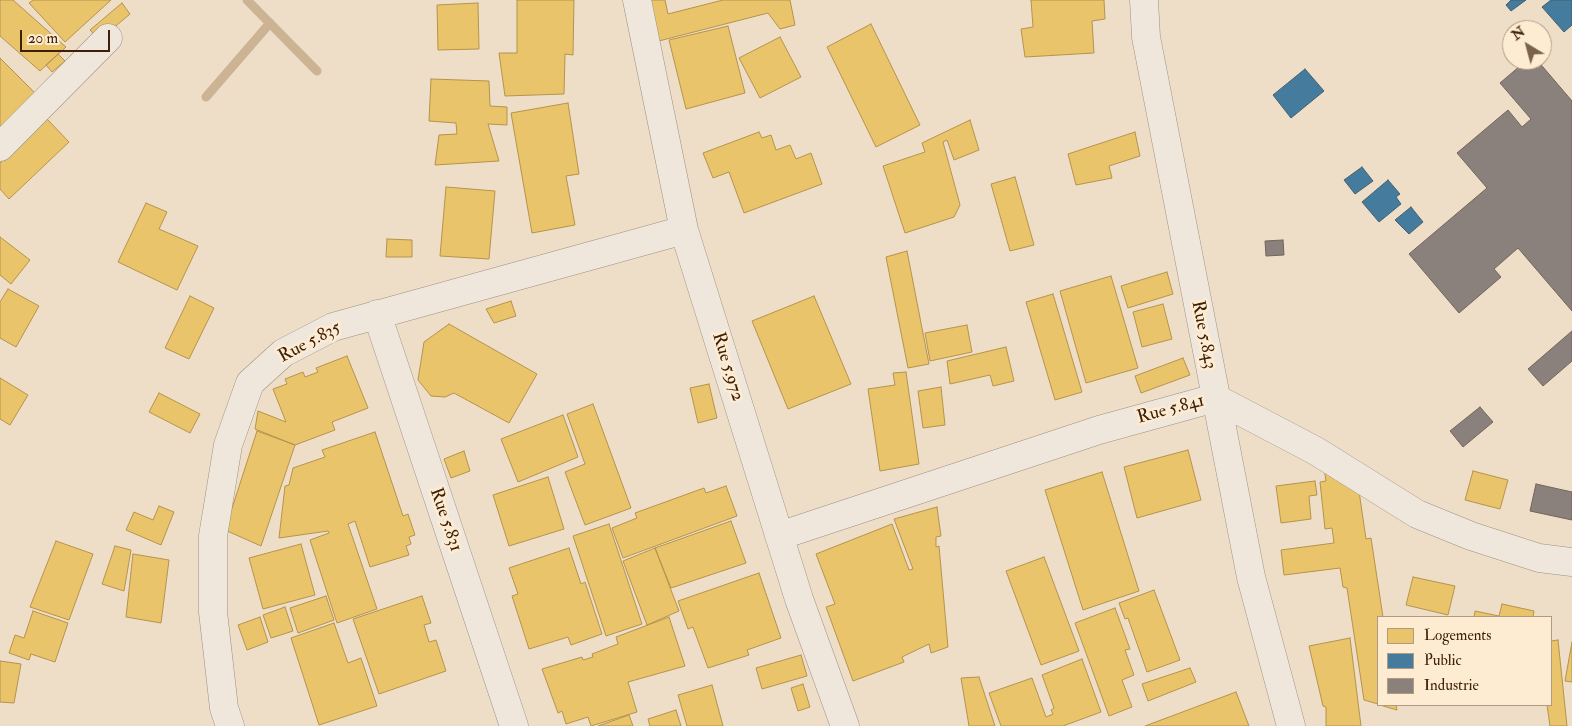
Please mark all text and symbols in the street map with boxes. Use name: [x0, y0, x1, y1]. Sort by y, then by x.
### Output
scale bar: [22, 20, 112, 52]
north arrow: [1502, 20, 1552, 70]
text: N: [1508, 23, 1528, 44]
text: 20 m: [28, 29, 58, 48]
street label: Rue 5.843: [1186, 299, 1220, 371]
street label: Rue 5.835: [275, 318, 345, 368]
street label: Rue 5.972: [706, 330, 748, 404]
street label: Rue 5.841: [1135, 391, 1207, 429]
street label: Rue 5.831: [424, 485, 466, 555]
legend: [1377, 616, 1552, 706]
text: Logements: [1424, 626, 1491, 645]
text: Public: [1424, 651, 1462, 670]
text: Industrie: [1424, 676, 1479, 695]

